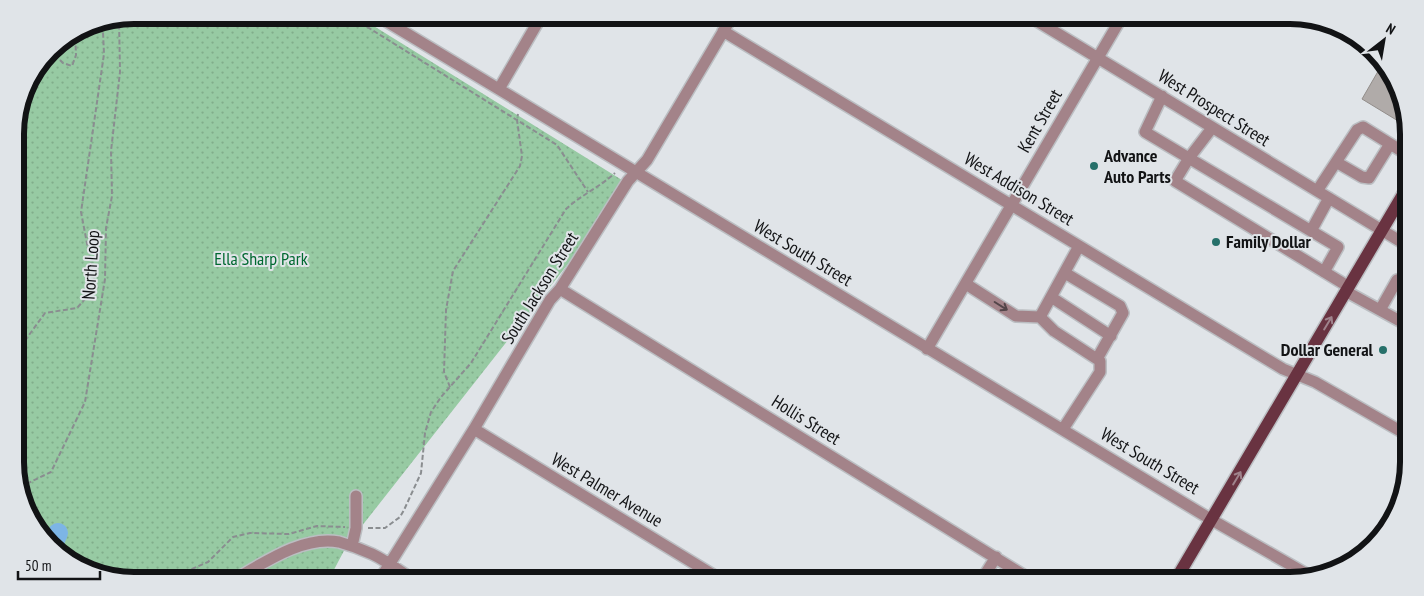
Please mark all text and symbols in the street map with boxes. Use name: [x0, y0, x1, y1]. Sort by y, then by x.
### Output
north arrow: [1359, 15, 1409, 65]
text: N: [1383, 19, 1399, 39]
street label: West Prospect Street: [1154, 64, 1275, 151]
street label: Kent Street: [1012, 85, 1067, 157]
place label: Advance Auto Parts: [1103, 144, 1171, 188]
street label: West Addison Street: [960, 147, 1078, 230]
marker: Advance Auto Parts: [1088, 160, 1100, 172]
street label: West South Street: [750, 214, 857, 291]
street label: South Jackson Street: [496, 227, 583, 348]
street label: North Loop: [77, 229, 104, 300]
place label: Family Dollar: [1226, 230, 1312, 253]
marker: Family Dollar: [1210, 236, 1222, 248]
park label: Ella Sharp Park: [214, 247, 308, 270]
one-way arrow: [994, 301, 1008, 312]
one-way arrow: [1324, 316, 1334, 331]
place label: Dollar General: [1281, 338, 1374, 361]
marker: Dollar General: [1377, 344, 1389, 356]
street label: Hollis Street: [768, 389, 845, 450]
street label: West South Street: [1097, 422, 1204, 499]
street label: West Palmer Avenue: [547, 447, 667, 532]
one-way arrow: [1232, 471, 1242, 485]
scale bar: [18, 548, 100, 580]
text: 50 m: [25, 556, 51, 575]

